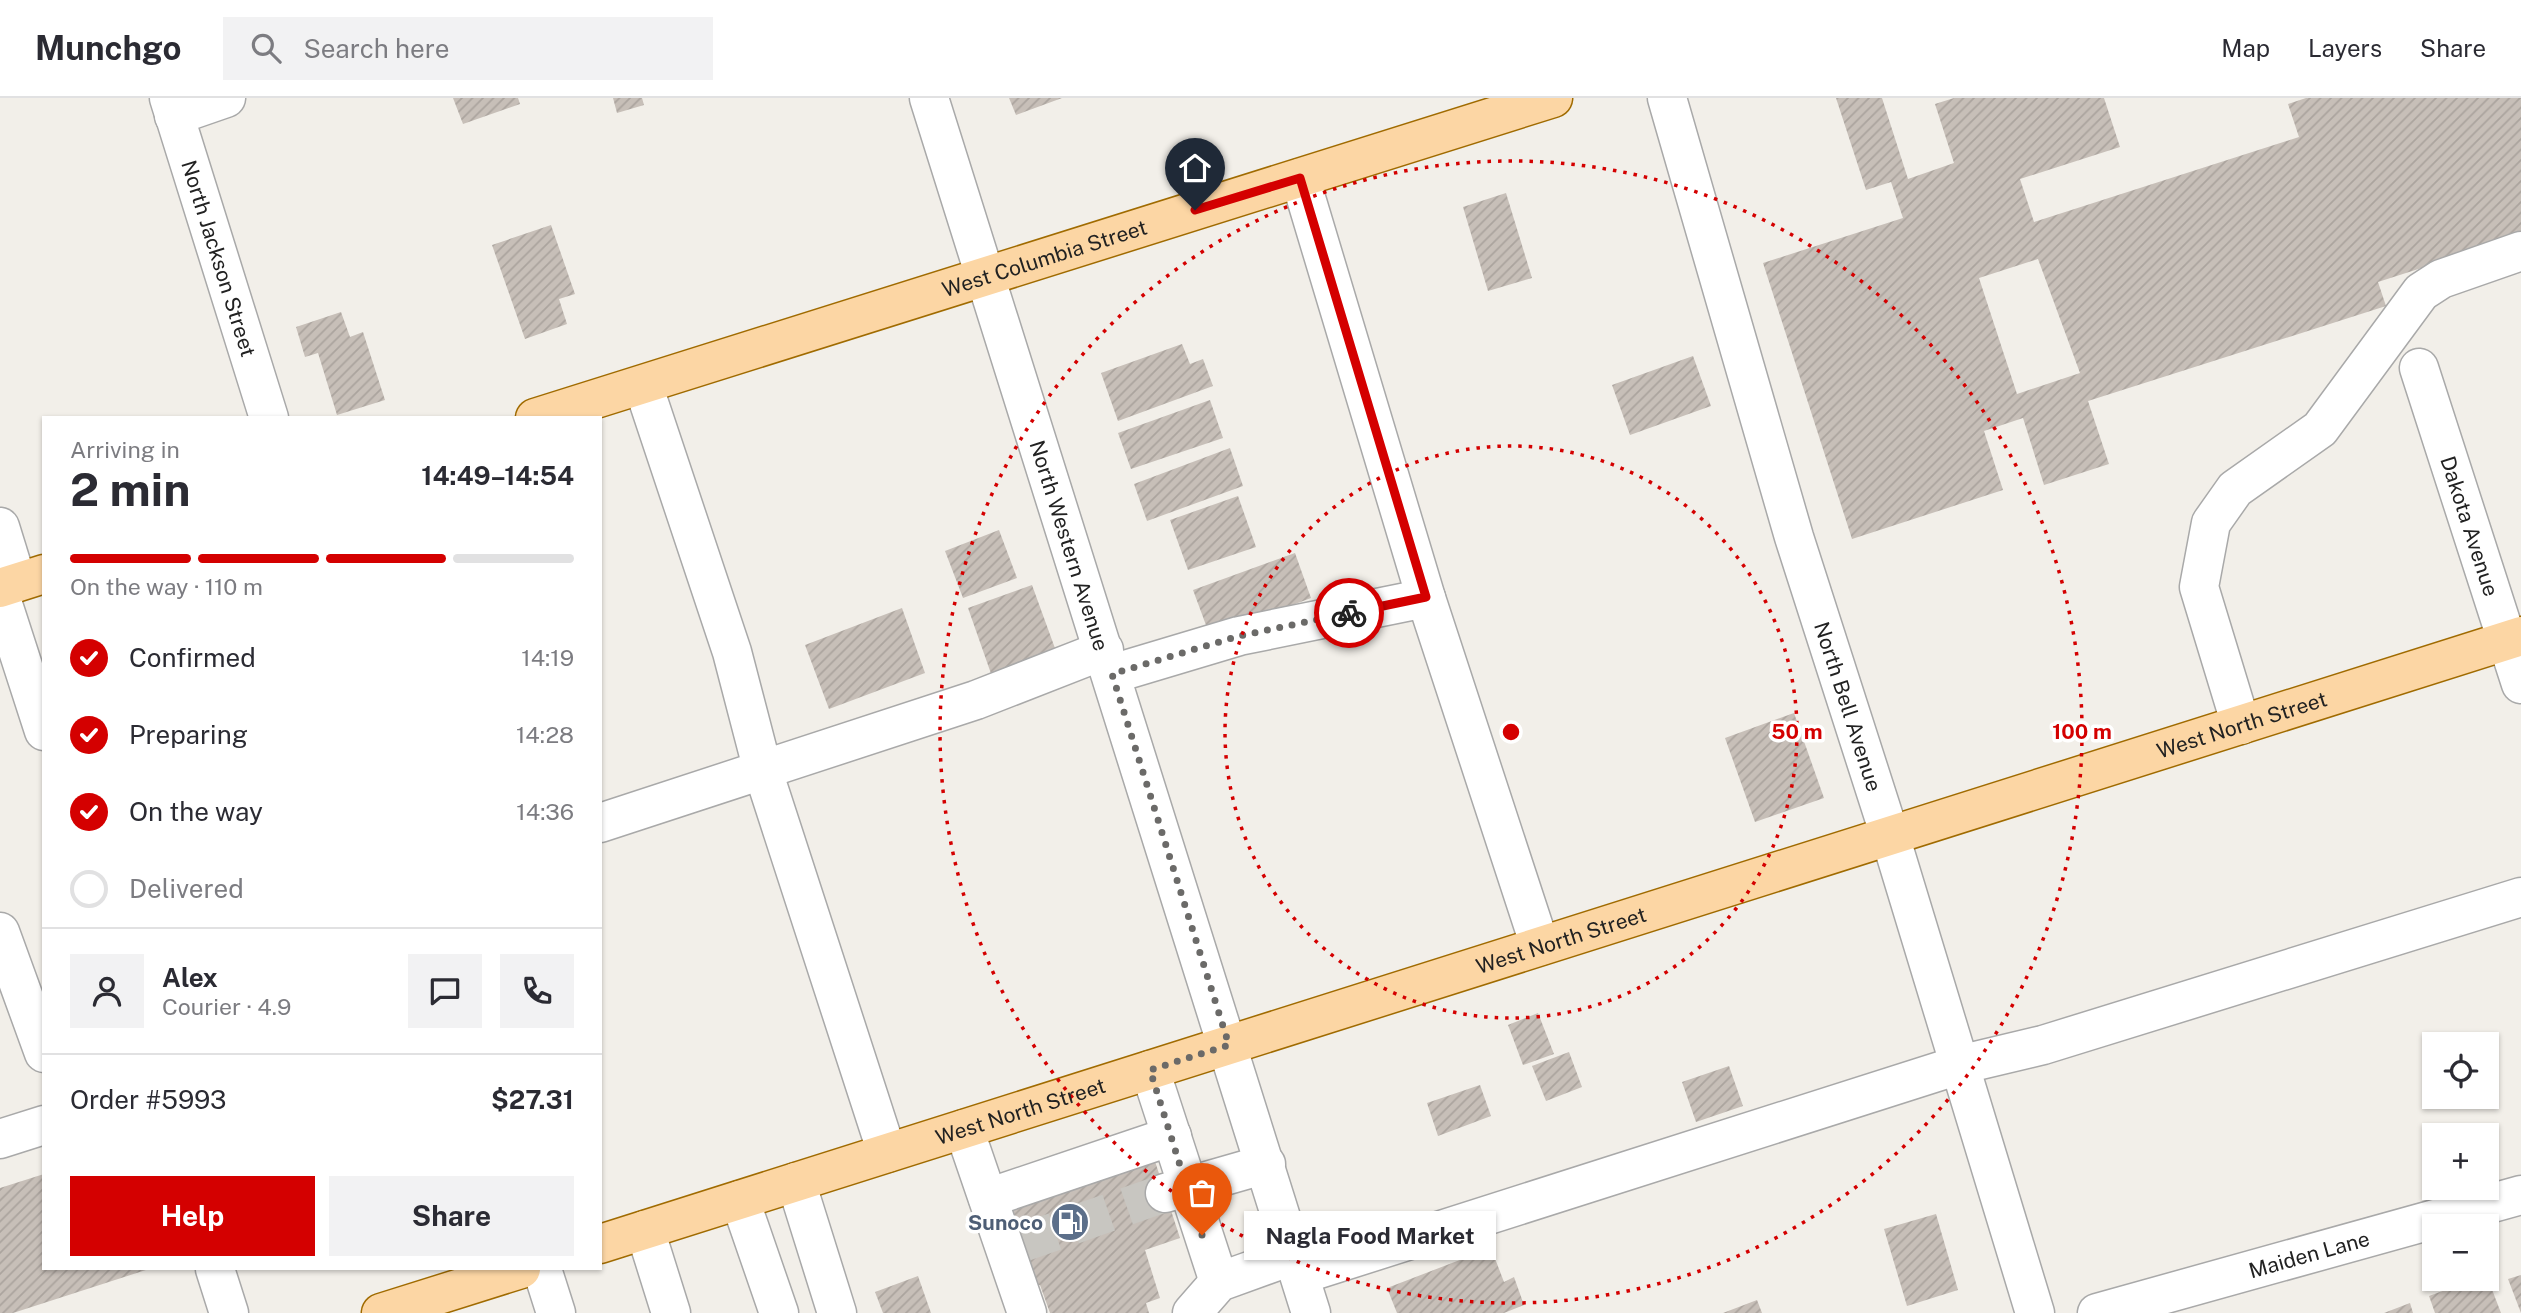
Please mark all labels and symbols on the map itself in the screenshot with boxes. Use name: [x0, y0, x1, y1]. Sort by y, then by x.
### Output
pin: [1165, 138, 1225, 210]
street label: North Jackson Street: [177, 157, 262, 360]
street label: West Columbia Street: [939, 214, 1150, 302]
street label: North Western Avenue: [1025, 437, 1114, 654]
street label: Dakota Avenue: [2436, 453, 2504, 599]
courier: [1314, 578, 1384, 648]
street label: North Bell Avenue: [1810, 619, 1887, 794]
street label: West North Street: [2154, 686, 2330, 763]
text: 50 m: [1771, 719, 1823, 744]
text: 100 m: [2052, 719, 2112, 744]
centre of rings: [1499, 720, 1523, 744]
street label: West North Street: [1473, 901, 1649, 978]
street label: West North Street: [932, 1072, 1109, 1150]
pin: [1172, 1163, 1232, 1235]
fuel station icon: Sunoco: [1049, 1201, 1091, 1243]
place label: Sunoco: [968, 1210, 1043, 1235]
callout: Nagla Food Market: [1244, 1210, 1496, 1260]
street label: Maiden Lane: [2246, 1225, 2372, 1283]

